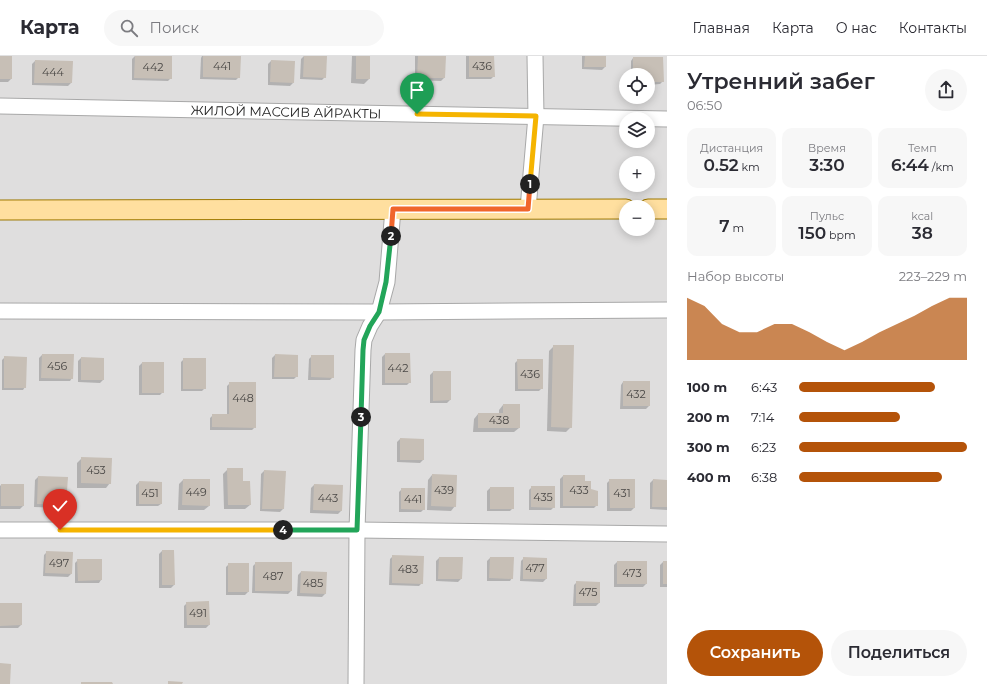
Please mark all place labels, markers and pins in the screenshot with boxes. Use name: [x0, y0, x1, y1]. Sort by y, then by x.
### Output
pin: [400, 73, 434, 114]
pin: 1: [520, 174, 540, 194]
pin: 2: [381, 226, 401, 246]
pin: 3: [351, 407, 371, 427]
pin: [43, 489, 77, 530]
pin: 4: [273, 520, 293, 540]

